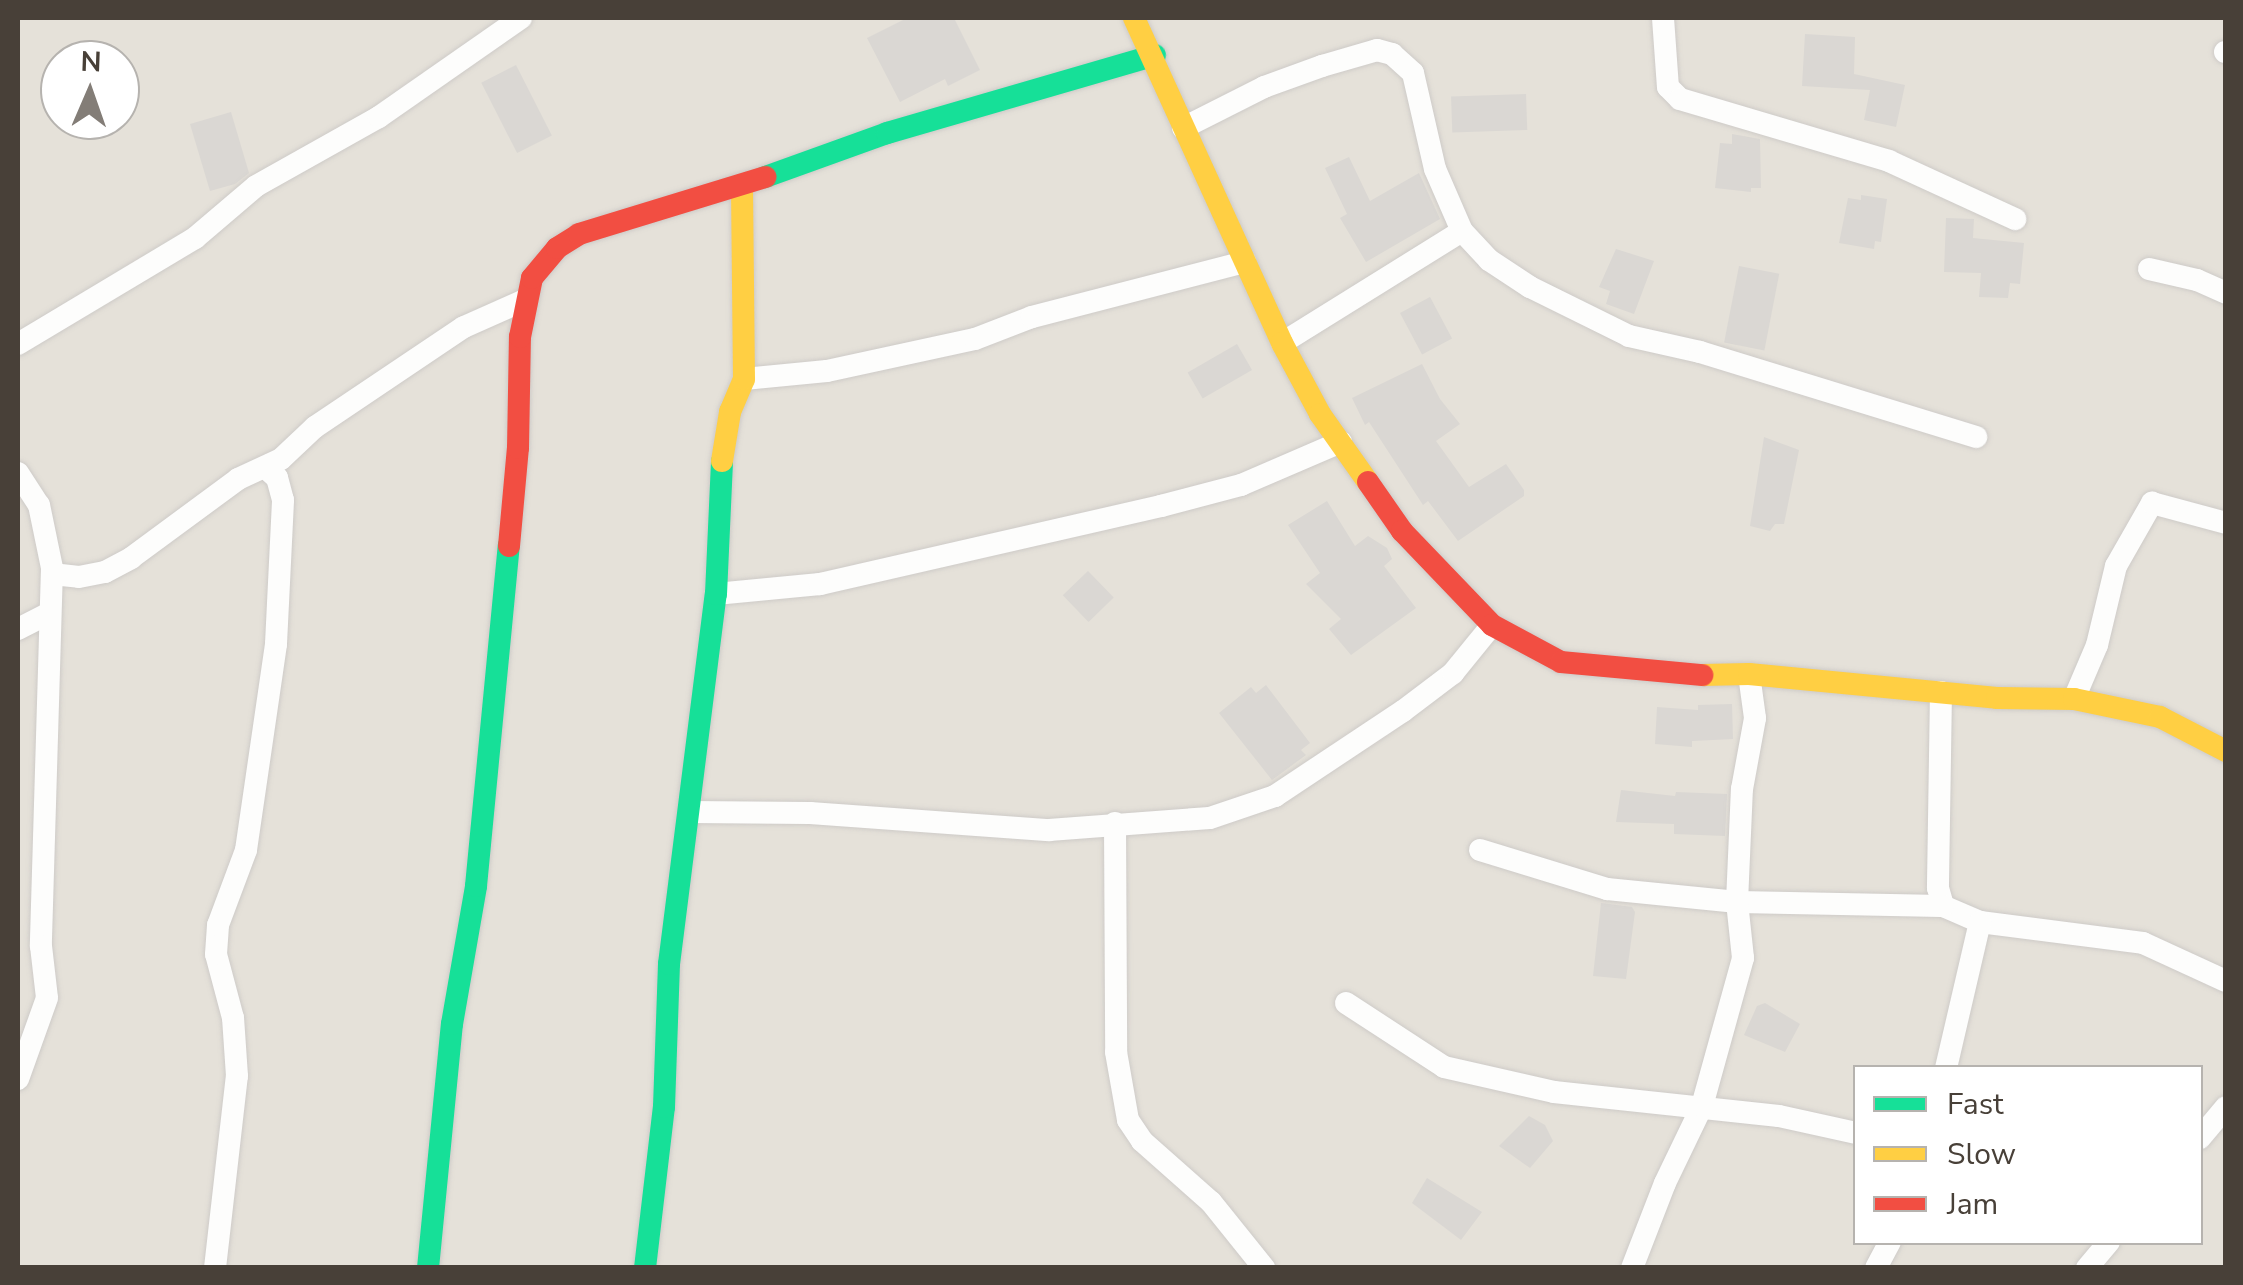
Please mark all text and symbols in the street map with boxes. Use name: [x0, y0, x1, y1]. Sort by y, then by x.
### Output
north arrow: [40, 40, 140, 140]
text: N: [80, 43, 102, 81]
legend: [1853, 1065, 2203, 1245]
text: Fast: [1947, 1084, 2004, 1125]
text: Slow: [1947, 1134, 2016, 1175]
text: Jam: [1947, 1184, 1998, 1225]

